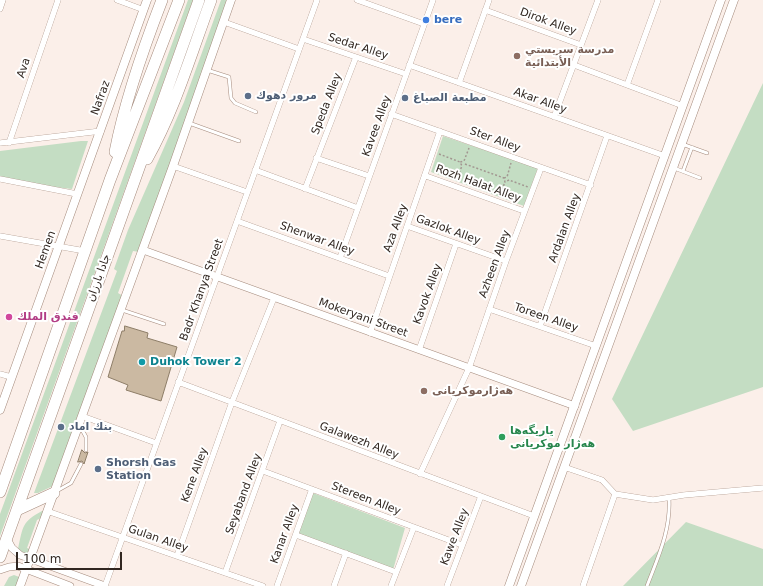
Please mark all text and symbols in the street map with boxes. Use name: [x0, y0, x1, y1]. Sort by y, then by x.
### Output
street label: Dirok Alley: [518, 6, 578, 38]
place label: bere: [434, 13, 462, 27]
marker: bere: [421, 15, 431, 25]
street label: Sedar Alley: [326, 31, 390, 63]
place label: مدرسة سربستي الأبتدائية: [525, 43, 614, 69]
marker: مدرسة سربستي الأبتدائية: [512, 51, 522, 61]
street label: Ava: [14, 56, 34, 80]
street label: Speda Alley: [309, 71, 345, 137]
street label: Nafraz: [89, 79, 113, 117]
street label: Akar Alley: [512, 85, 568, 117]
place label: مرور دهوك: [256, 89, 317, 103]
marker: مرور دهوك: [243, 91, 253, 101]
place label: مطبعة الصباغ: [413, 91, 487, 105]
marker: مطبعة الصباغ: [400, 93, 410, 103]
street label: Kavee Alley: [360, 94, 394, 158]
street label: Ster Alley: [468, 125, 522, 155]
street label: Rozh Halat Alley: [434, 162, 522, 206]
street label: Ardalan Alley: [546, 192, 584, 264]
street label: Aza Alley: [381, 202, 411, 254]
street label: Gazlok Alley: [414, 212, 482, 248]
street label: Shenwar Alley: [278, 219, 356, 259]
street label: Azheen Alley: [477, 228, 513, 300]
street label: Hemen: [33, 229, 59, 271]
street label: Badr Khanya Street: [177, 237, 227, 343]
street label: جادا بارزان: [84, 252, 114, 304]
street label: Kavok Alley: [411, 262, 445, 326]
street label: Mokeryani Street: [317, 296, 409, 340]
street label: Toreen Alley: [512, 301, 580, 335]
place label: فندق الملك: [17, 310, 79, 324]
marker: فندق الملك: [4, 312, 14, 322]
place label: Duhok Tower 2: [150, 355, 242, 369]
marker: Duhok Tower 2: [137, 357, 147, 367]
place label: ھەژارموکریانی: [432, 384, 513, 398]
marker: ھەژارموکریانی: [419, 386, 429, 396]
place label: بنك اماد: [69, 420, 112, 434]
street label: Galawezh Alley: [317, 420, 401, 462]
marker: بنك اماد: [56, 422, 66, 432]
place label: یاریگەها هەژار موکریانی: [510, 424, 595, 450]
marker: یاریگەها هەژار موکریانی: [497, 432, 507, 442]
street label: Kene Alley: [179, 446, 211, 504]
street label: Seyaband Alley: [223, 452, 265, 536]
place label: Shorsh Gas Station: [106, 456, 176, 482]
marker: Shorsh Gas Station: [93, 464, 103, 474]
street label: Stereen Alley: [329, 480, 403, 518]
street label: Kanar Alley: [268, 502, 302, 566]
street label: Kawe Alley: [438, 507, 472, 567]
street label: Gulan Alley: [126, 523, 190, 555]
scale bar: [18, 544, 124, 570]
text: 100 m: [23, 552, 61, 566]

